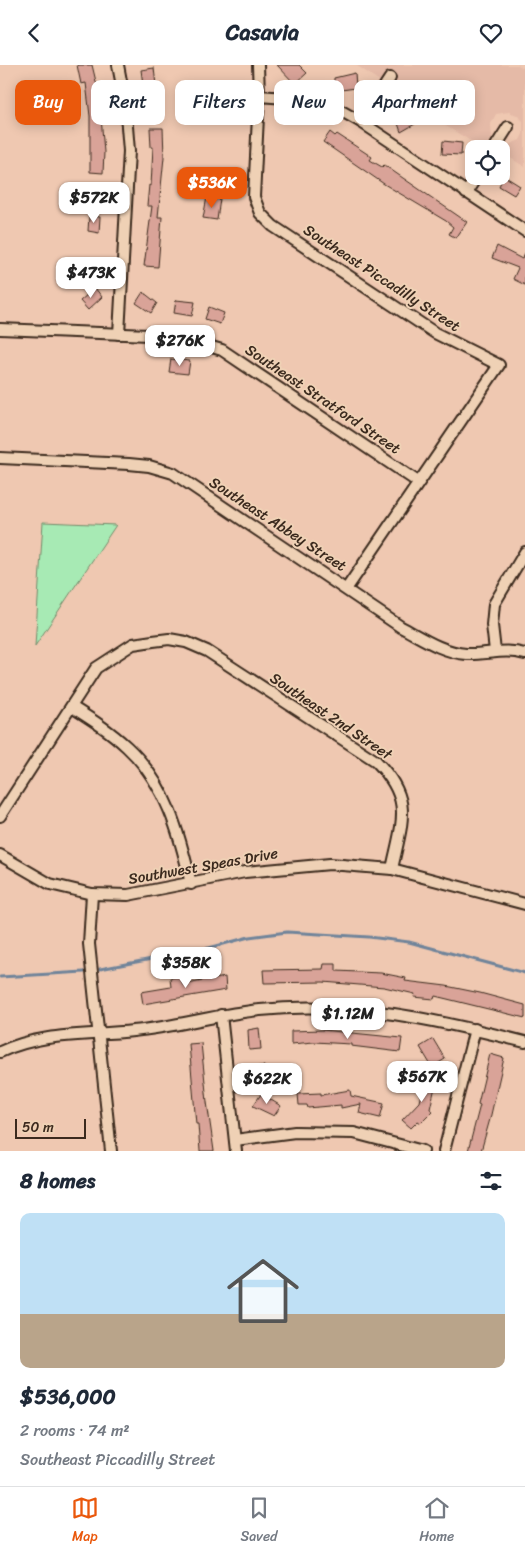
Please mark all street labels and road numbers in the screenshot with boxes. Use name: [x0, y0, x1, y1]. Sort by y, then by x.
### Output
street label: Southeast Piccadilly Street: [298, 217, 466, 339]
street label: Southeast Stratford Street: [240, 337, 407, 461]
street label: Southeast Abbey Street: [204, 470, 352, 579]
street label: Southeast 2nd Street: [264, 665, 398, 767]
street label: Southwest Speas Drive: [126, 840, 280, 892]

